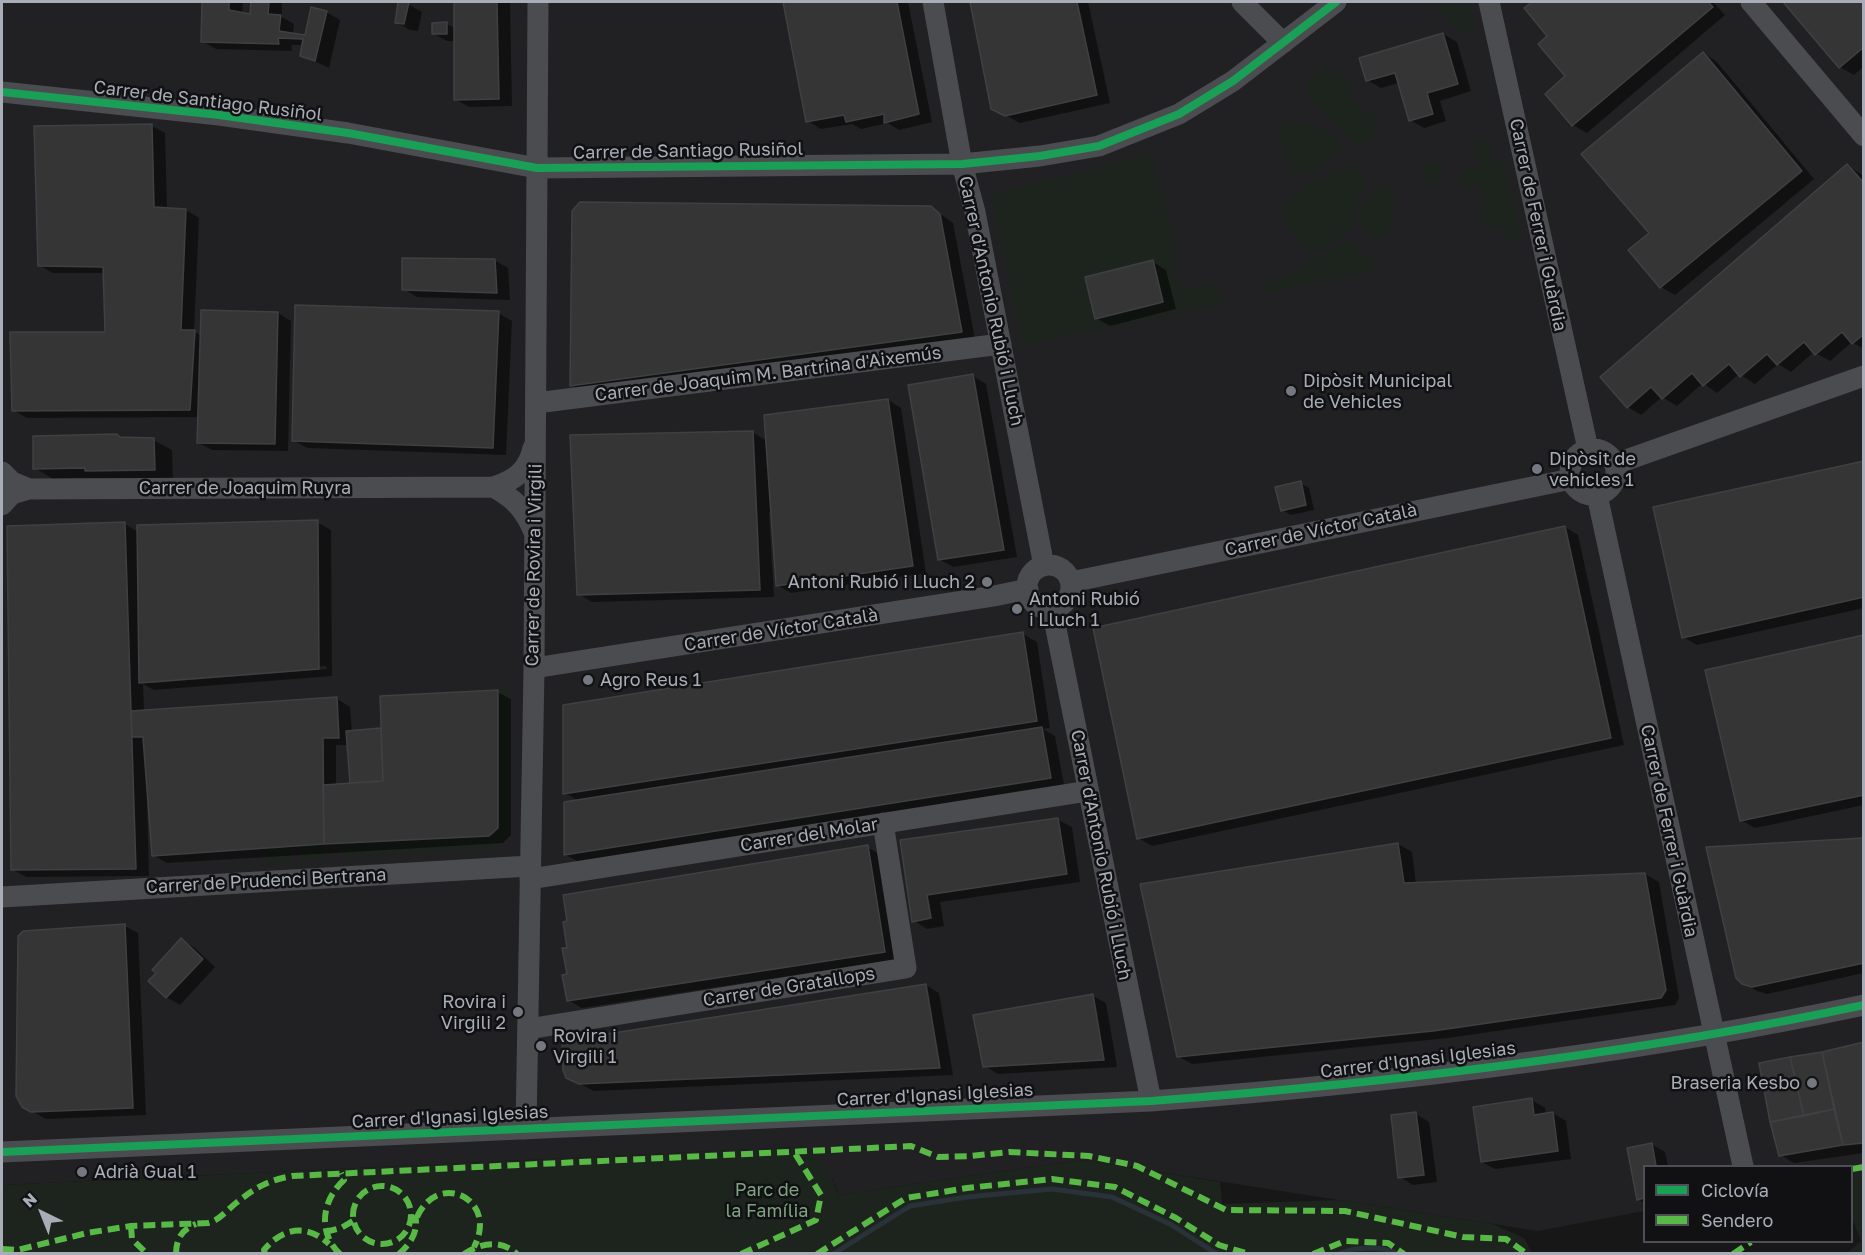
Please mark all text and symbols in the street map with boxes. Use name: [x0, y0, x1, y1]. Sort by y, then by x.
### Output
street label: Carrer de Santiago Rusiñol: [92, 76, 324, 126]
street label: Carrer de Ferrer i Guàrdia: [1505, 117, 1571, 333]
street label: Carrer de Santiago Rusiñol: [573, 138, 803, 164]
street label: Carrer d'Antonio Rubió i Lluch: [954, 174, 1028, 428]
street label: Carrer de Joaquim M. Bartrina d'Aixemús: [593, 342, 943, 406]
place label: Dipòsit Municipal de Vehicles: [1303, 370, 1452, 412]
marker: Dipòsit Municipal de Vehicles: [1284, 384, 1298, 398]
place label: Dipòsit de vehicles 1: [1549, 448, 1636, 490]
marker: Dipòsit de vehicles 1: [1530, 462, 1544, 476]
street label: Carrer de Rovira i Virgili: [521, 463, 547, 667]
street label: Carrer de Joaquim Ruyra: [139, 477, 351, 499]
street label: Carrer de Víctor Català: [1223, 499, 1419, 561]
place label: Antoni Rubió i Lluch 2: [788, 571, 975, 593]
marker: Antoni Rubió i Lluch 2: [980, 575, 994, 589]
place label: Antoni Rubió i Lluch 1: [1029, 588, 1140, 630]
marker: Antoni Rubió i Lluch 1: [1010, 602, 1024, 616]
street label: Carrer de Víctor Català: [683, 604, 879, 656]
place label: Agro Reus 1: [600, 669, 701, 691]
marker: Agro Reus 1: [581, 673, 595, 687]
street label: Carrer de Ferrer i Guàrdia: [1636, 723, 1702, 939]
street label: Carrer d'Antonio Rubió i Lluch: [1066, 728, 1136, 982]
street label: Carrer del Molar: [739, 813, 879, 857]
street label: Carrer de Prudenci Bertrana: [145, 864, 387, 898]
street label: Carrer de Gratallops: [701, 963, 877, 1011]
place label: Rovira i Virgili 2: [441, 991, 506, 1034]
marker: Rovira i Virgili 2: [511, 1005, 525, 1019]
place label: Rovira i Virgili 1: [553, 1025, 617, 1068]
street label: Carrer d'Ignasi Iglesias: [1319, 1037, 1517, 1083]
marker: Rovira i Virgili 1: [534, 1039, 548, 1053]
place label: Braseria Kesbo: [1671, 1072, 1800, 1094]
marker: Braseria Kesbo: [1805, 1076, 1819, 1090]
street label: Carrer d'Ignasi Iglesias: [836, 1079, 1034, 1111]
street label: Carrer d'Ignasi Iglesias: [351, 1101, 549, 1133]
place label: Adrià Gual 1: [94, 1161, 196, 1183]
marker: Adrià Gual 1: [75, 1165, 89, 1179]
legend: [1643, 1165, 1853, 1243]
park label: Parc de la Família: [726, 1179, 808, 1222]
text: Ciclovía: [1701, 1179, 1769, 1201]
north arrow: [12, 1183, 72, 1243]
text: N: [18, 1188, 41, 1211]
text: Sendero: [1701, 1209, 1773, 1231]

